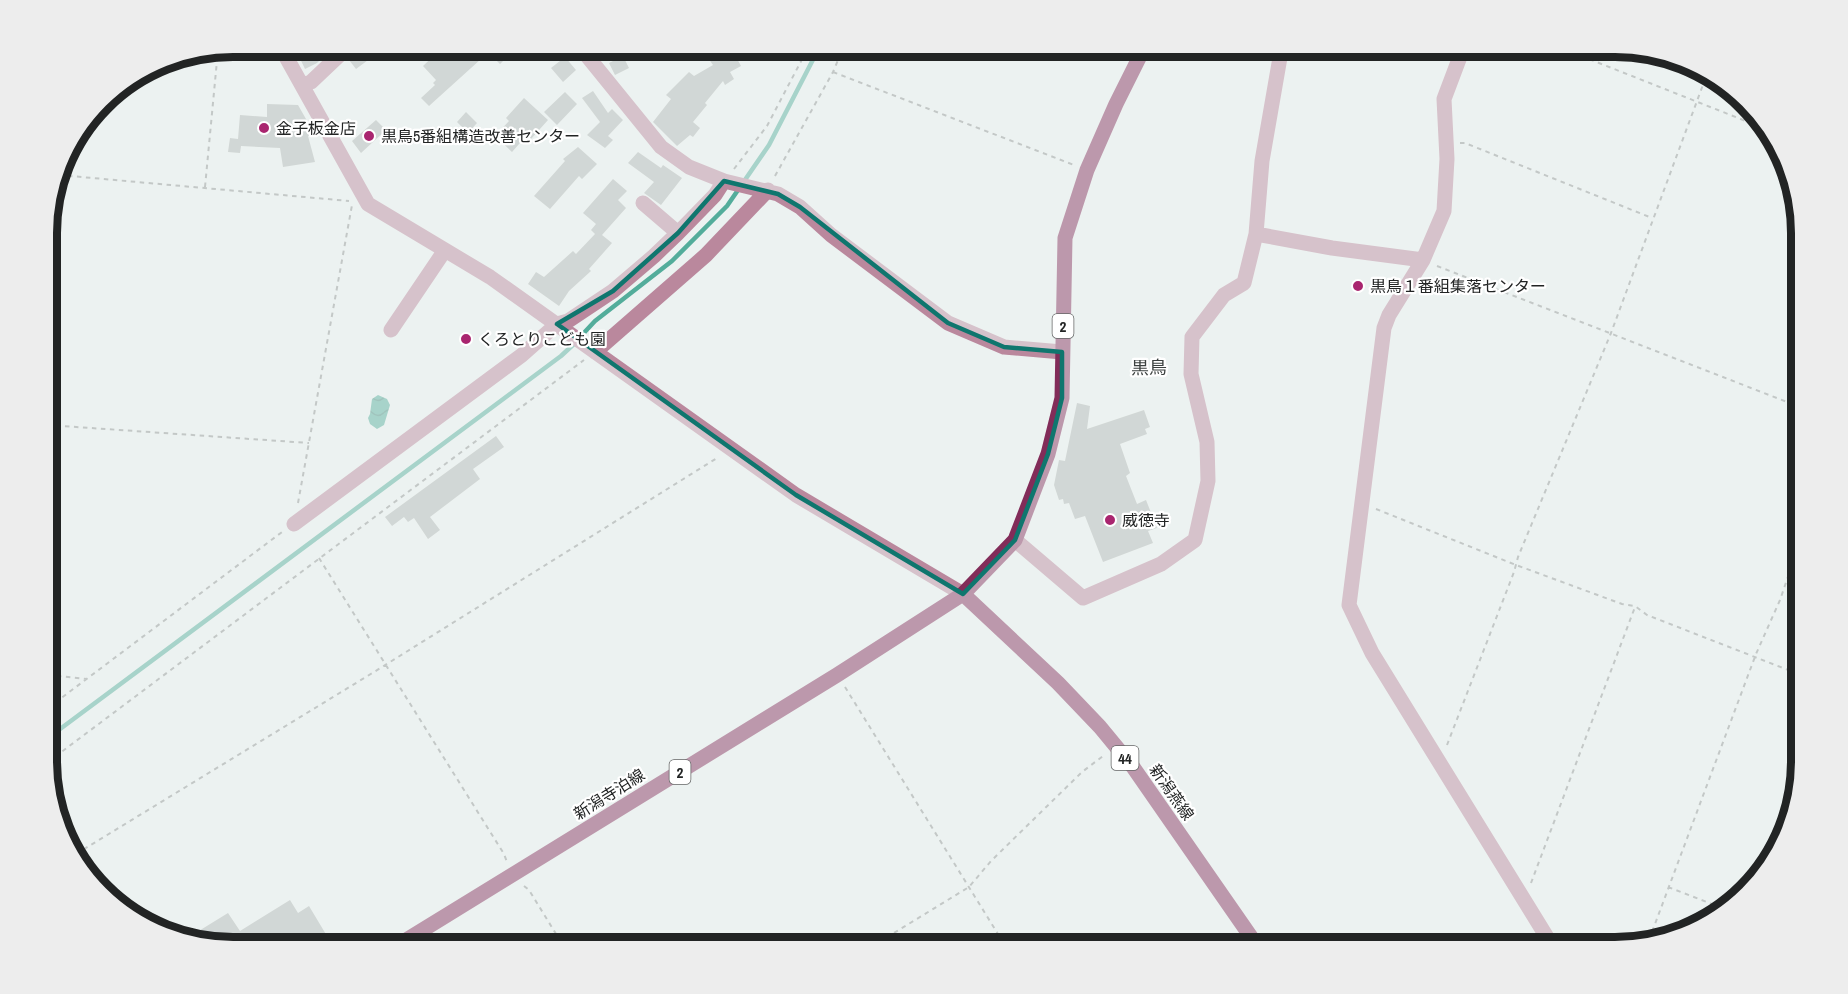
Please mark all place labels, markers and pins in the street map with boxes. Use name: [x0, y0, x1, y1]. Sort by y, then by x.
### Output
place label: 金子板金店: [276, 117, 356, 139]
marker: 金子板金店: [257, 121, 271, 135]
place label: 黒鳥5番組構造改善センター: [381, 125, 580, 147]
marker: 黒鳥5番組構造改善センター: [362, 129, 376, 143]
place label: 黒鳥１番組集落センター: [1370, 275, 1546, 297]
marker: 黒鳥１番組集落センター: [1351, 279, 1365, 293]
place label: くろとりこども園: [478, 328, 606, 350]
marker: くろとりこども園: [459, 332, 473, 346]
place label: 威徳寺: [1122, 509, 1170, 531]
marker: 威徳寺: [1103, 513, 1117, 527]

